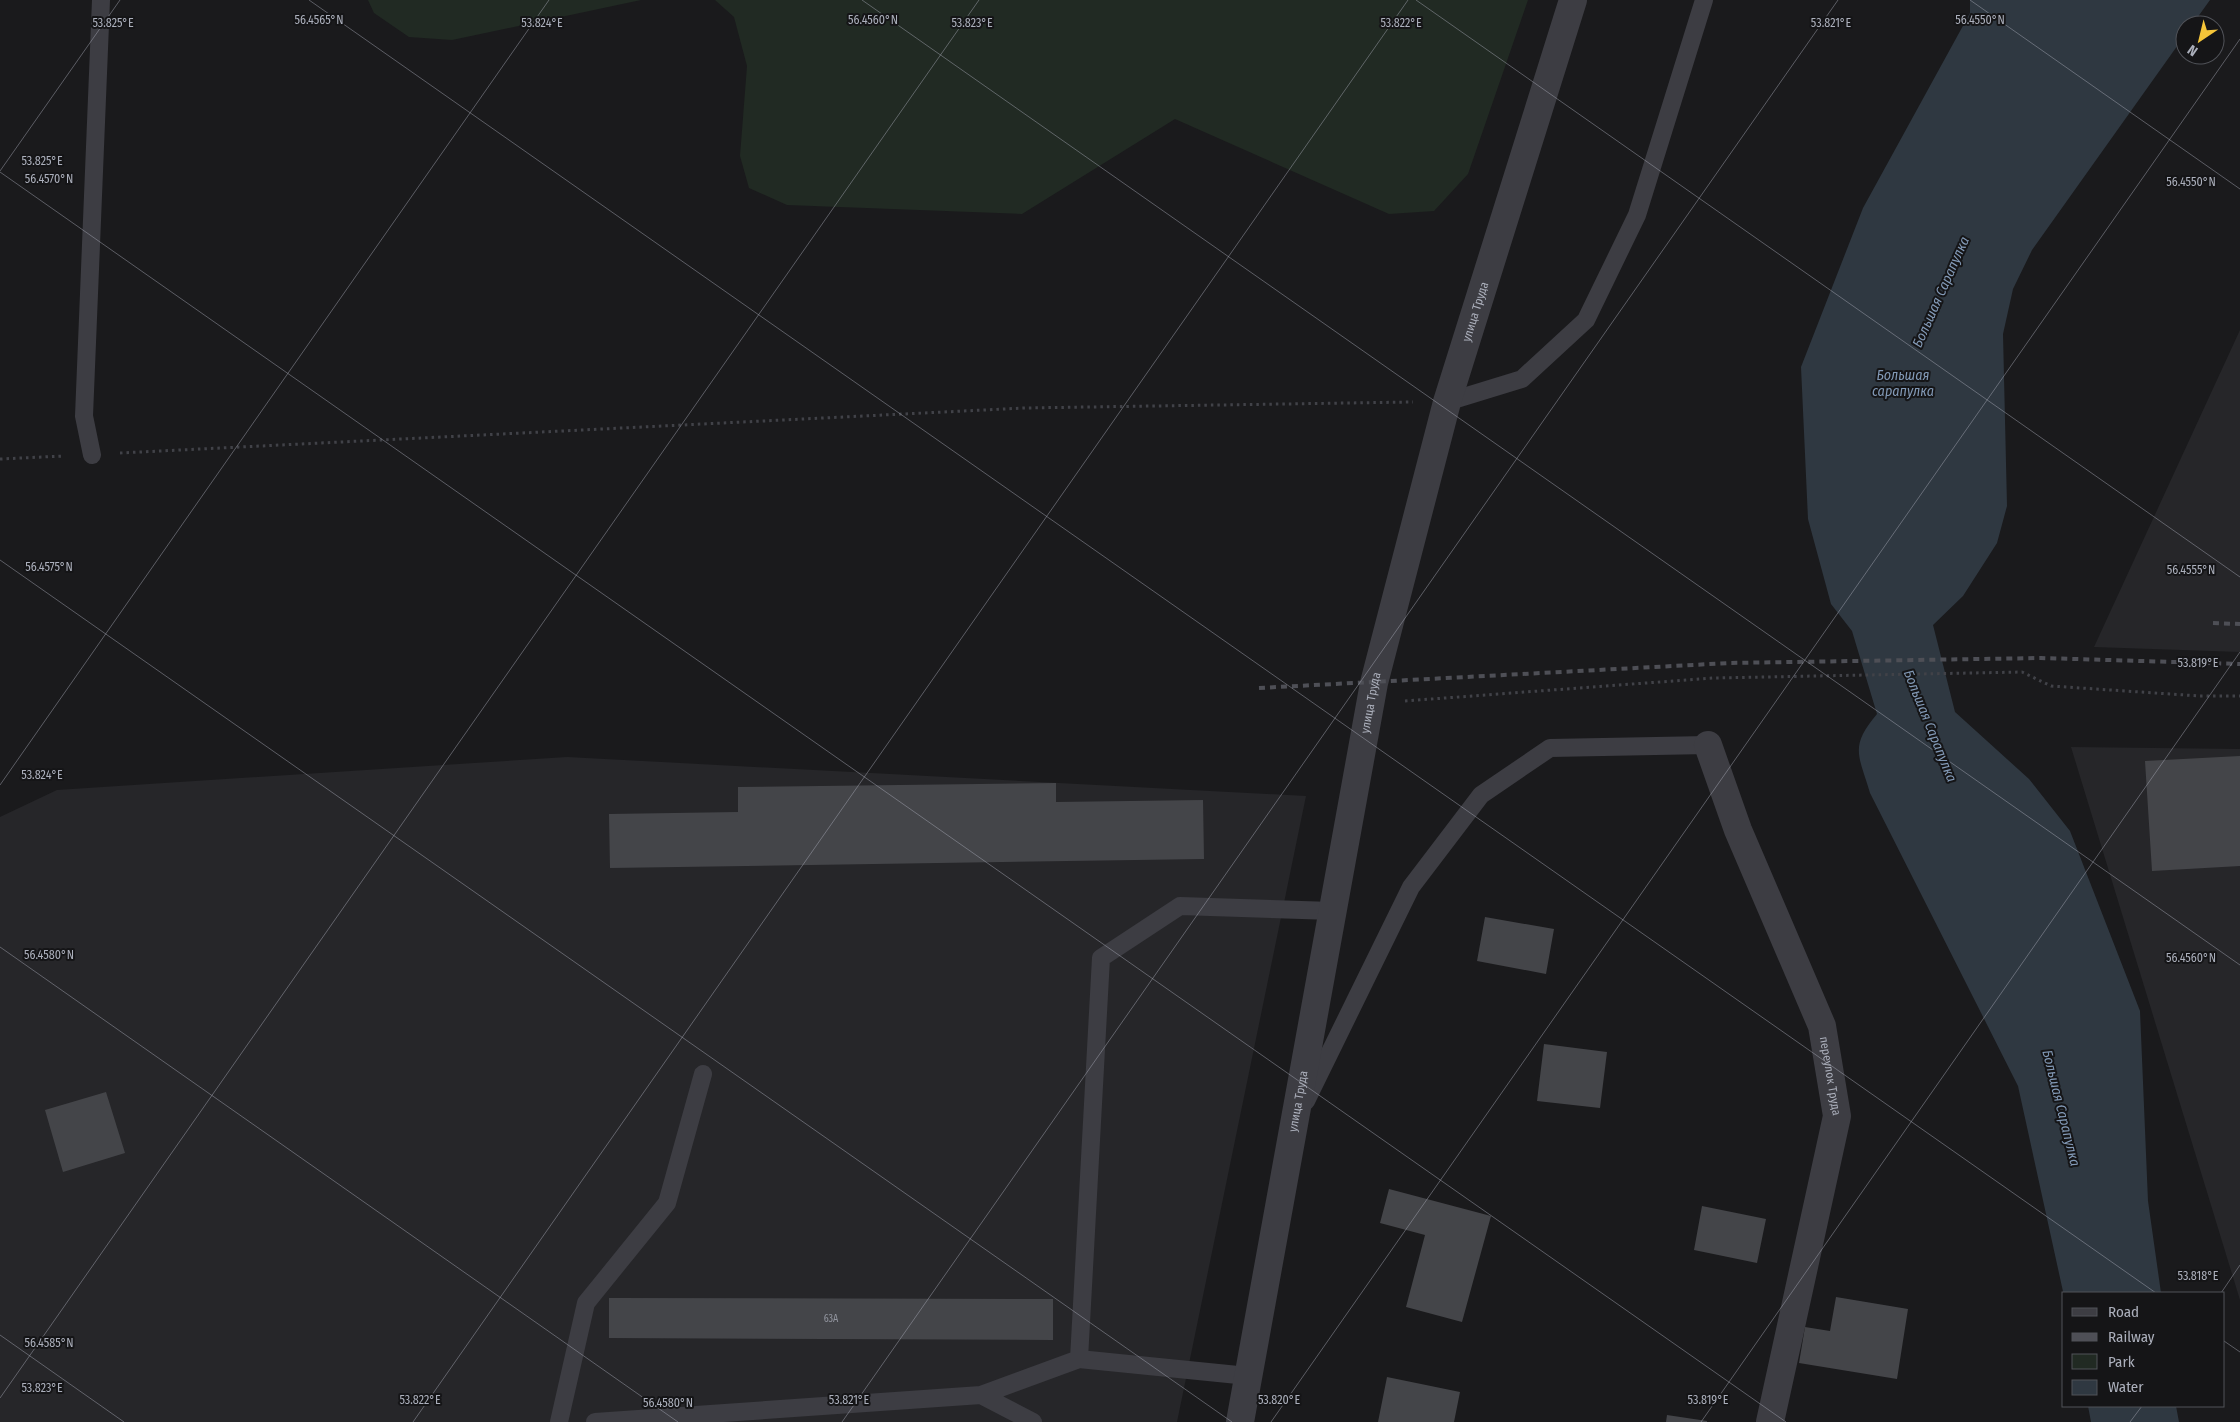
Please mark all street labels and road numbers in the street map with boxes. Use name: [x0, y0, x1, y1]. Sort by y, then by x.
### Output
street label: улица Труда: [1459, 280, 1491, 343]
street label: улица Труда: [1358, 671, 1384, 734]
street label: переулок Труда: [1817, 1035, 1844, 1117]
street label: улица Труда: [1286, 1069, 1311, 1133]

